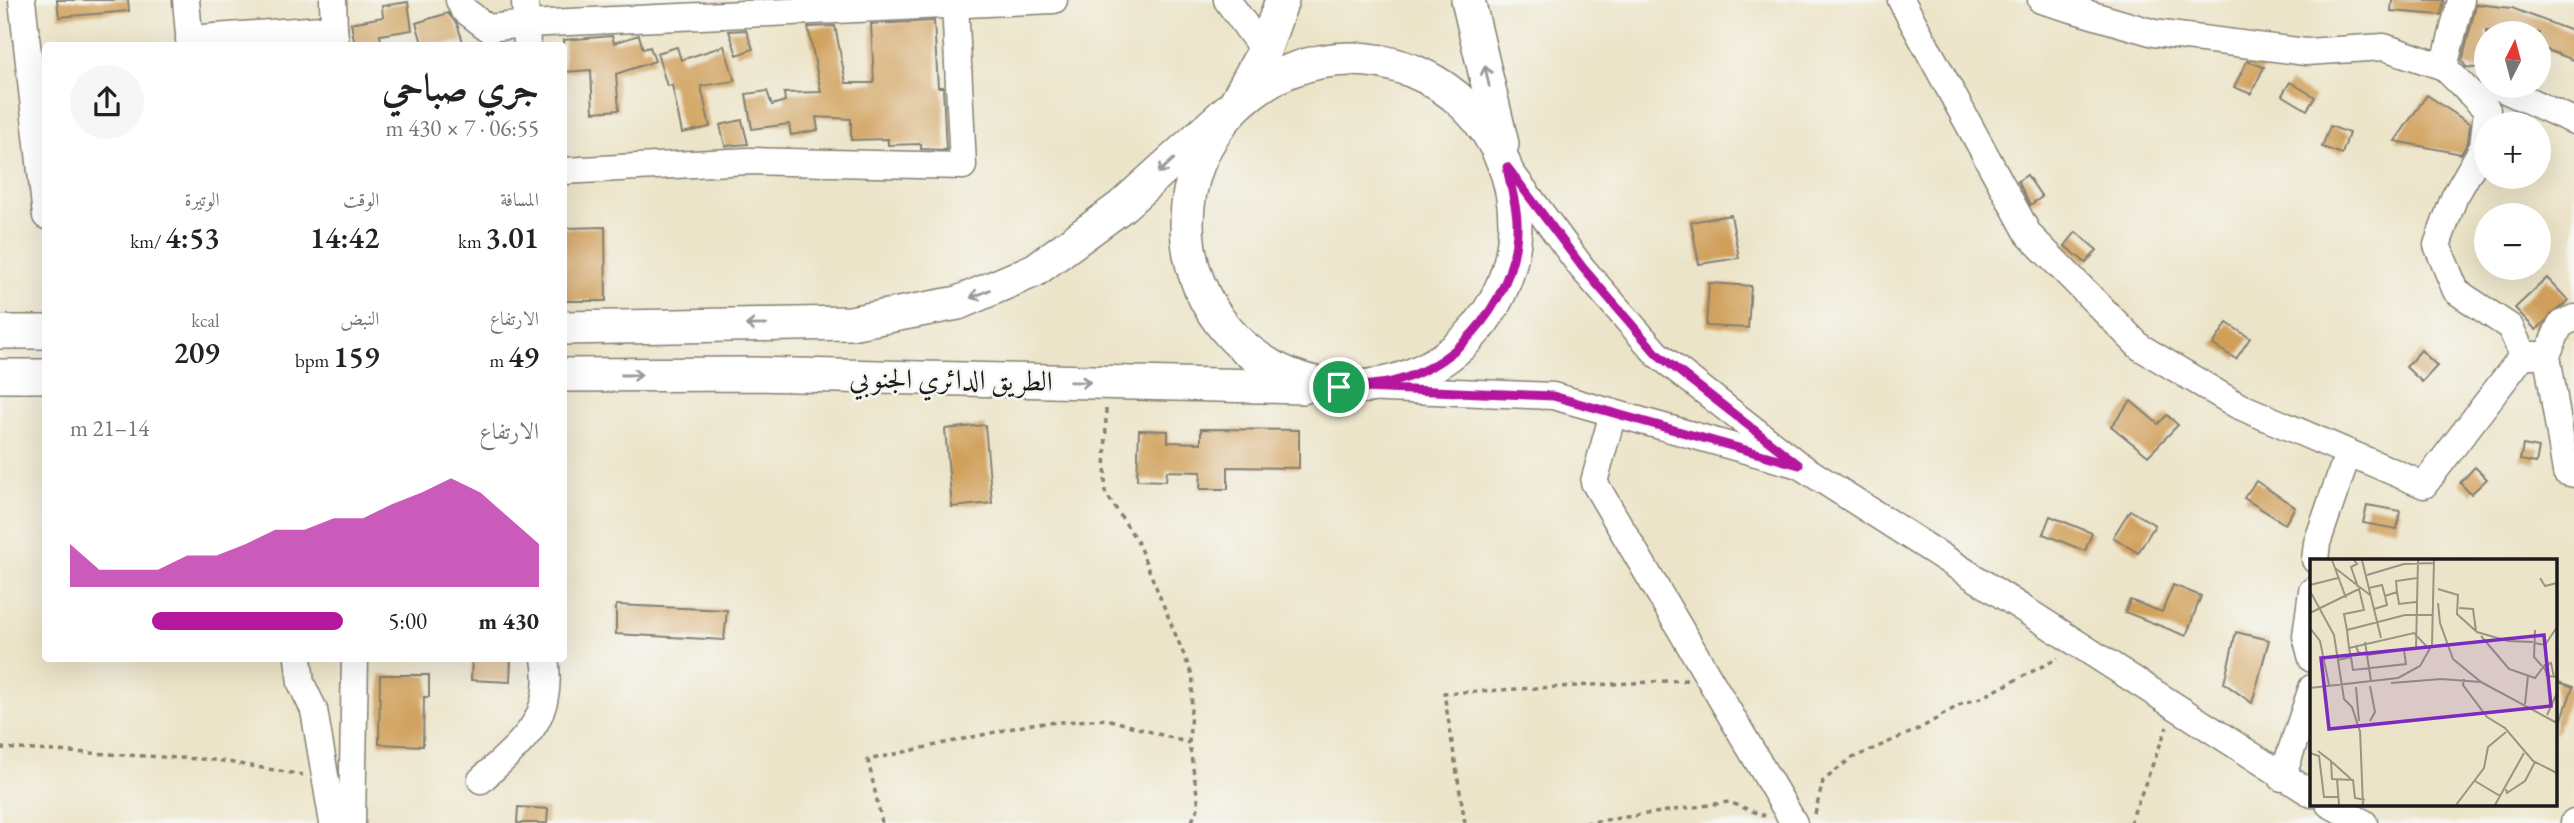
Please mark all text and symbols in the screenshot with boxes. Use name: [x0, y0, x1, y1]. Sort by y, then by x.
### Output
north arrow: [2474, 21, 2552, 98]
map controls: [2474, 21, 2551, 280]
text: جري صباحي: [382, 62, 539, 111]
button: share: [70, 65, 144, 139]
one-way arrow: [1480, 66, 1493, 88]
button: +: [2474, 112, 2551, 189]
text: 06:55 · 7 × 430 m: [386, 113, 539, 143]
one-way arrow: [1157, 158, 1175, 174]
text: الوتيرة: [185, 187, 220, 212]
text: الوقت: [343, 187, 379, 212]
text: المسافة: [500, 187, 539, 212]
button: −: [2474, 203, 2551, 280]
text: 4:53: [165, 218, 220, 257]
text: 14:42: [310, 218, 379, 257]
text: 3.01: [486, 218, 539, 257]
text: /km: [130, 229, 165, 254]
text: km: [458, 229, 486, 254]
one-way arrow: [970, 288, 991, 301]
text: النبض: [340, 306, 379, 331]
text: الارتفاع: [490, 306, 539, 331]
text: kcal: [191, 308, 220, 333]
one-way arrow: [745, 319, 768, 332]
text: 209: [174, 333, 220, 372]
text: 159: [333, 337, 379, 376]
text: 49: [508, 337, 539, 376]
text: bpm: [295, 348, 333, 373]
text: m: [490, 348, 508, 373]
pin: [1309, 357, 1369, 417]
street label: الطريق الدائري الجنوبي: [849, 359, 1053, 404]
one-way arrow: [620, 368, 643, 382]
icon: arrive: [1320, 368, 1358, 406]
one-way arrow: [1068, 375, 1091, 388]
text: 14–21 m: [70, 413, 149, 443]
text: الارتفاع: [479, 416, 539, 446]
inset map: [2310, 559, 2556, 806]
text: 5:00: [388, 606, 427, 636]
text: 430 m: [478, 606, 539, 636]

